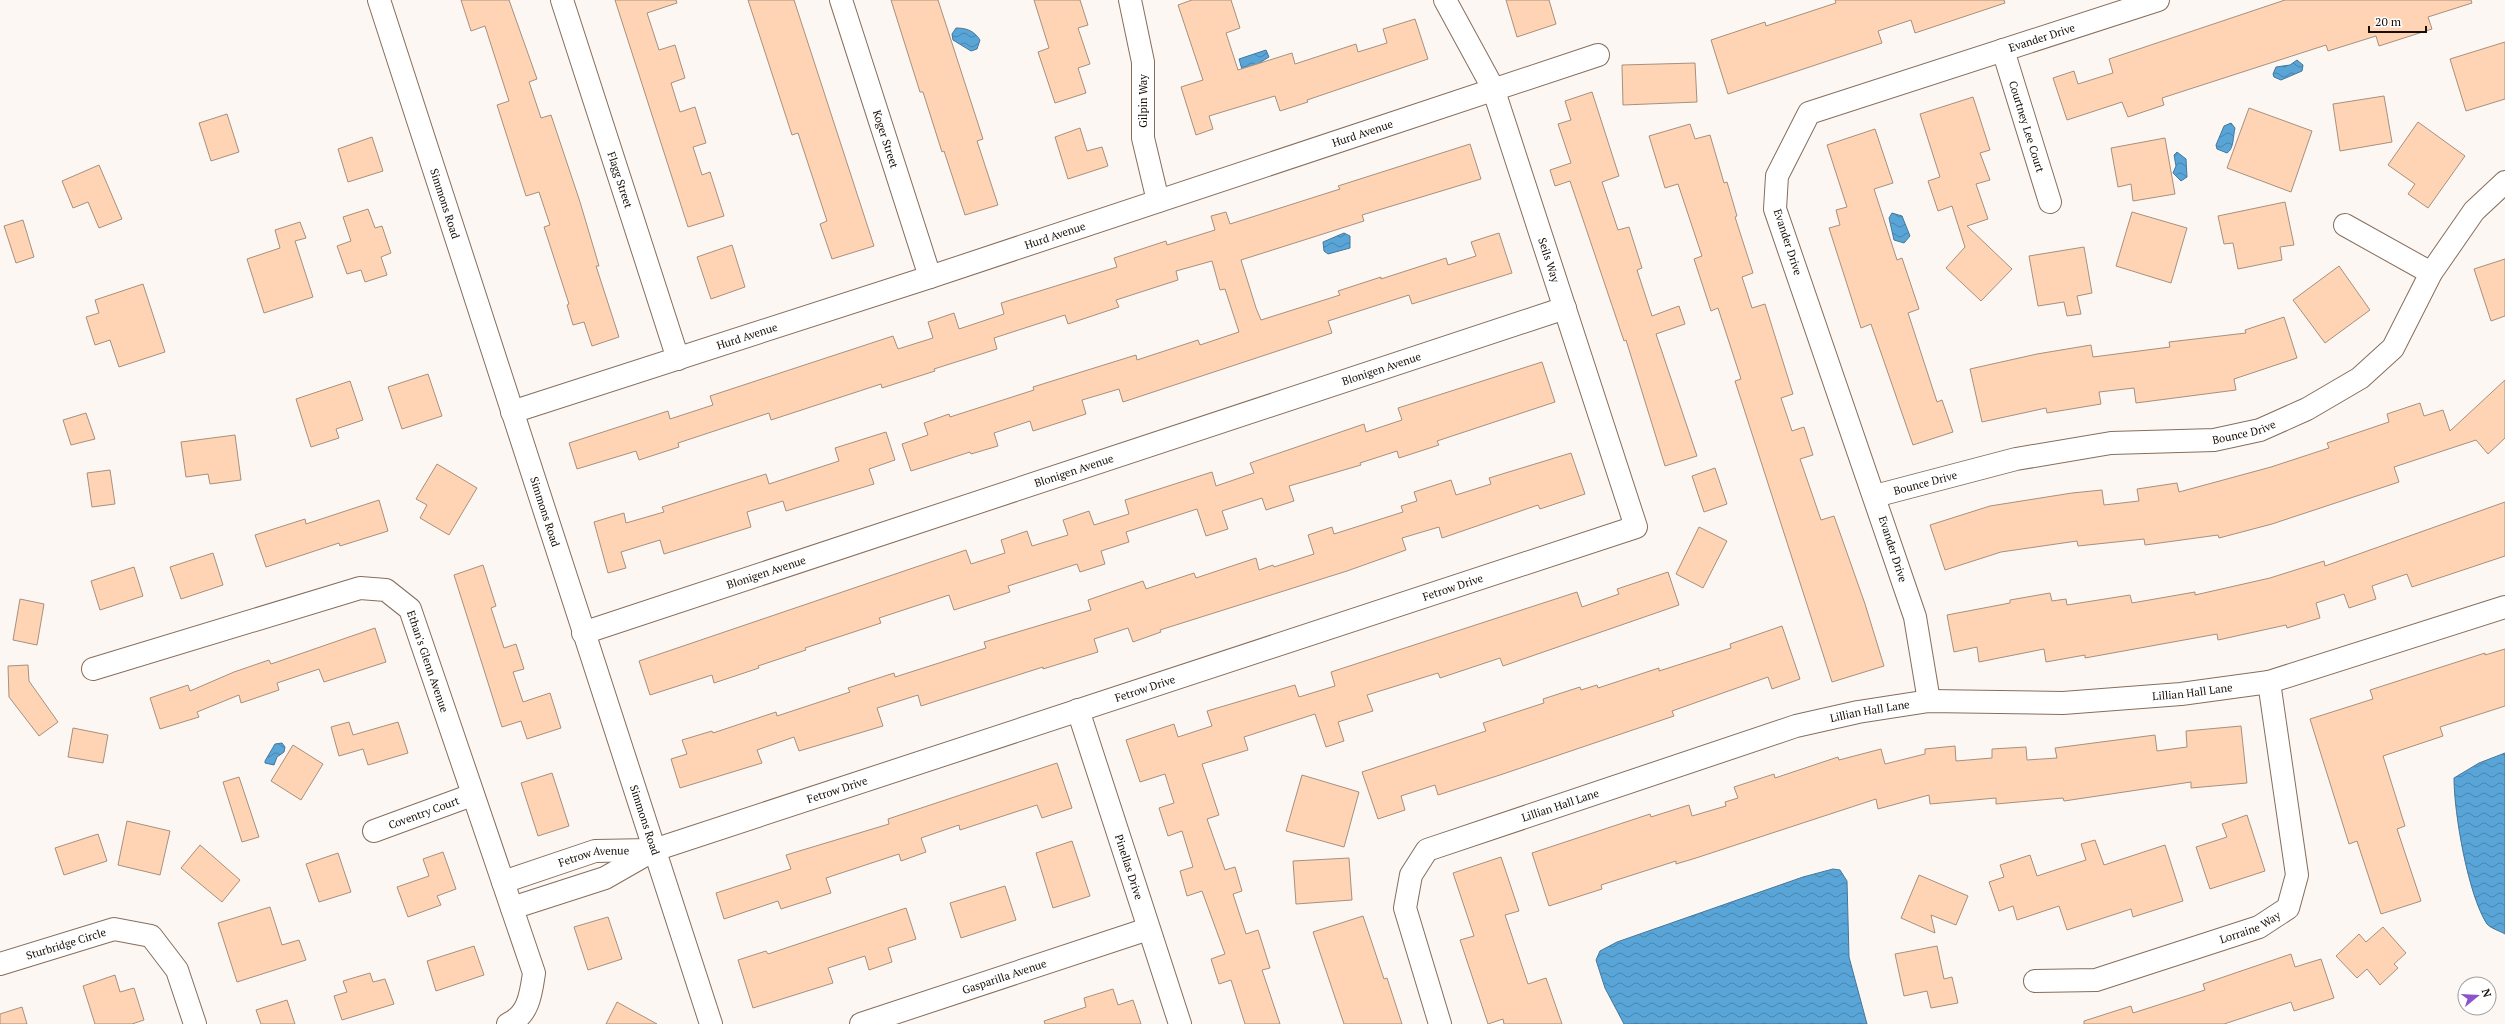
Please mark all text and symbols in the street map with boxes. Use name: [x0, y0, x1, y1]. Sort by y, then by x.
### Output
scale bar: [2369, 8, 2426, 34]
text: 20 m: [2375, 14, 2402, 29]
street label: Evander Drive: [2007, 20, 2077, 55]
street label: Gilpin Way: [1136, 74, 1150, 128]
street label: Courtney Lee Court: [2006, 79, 2047, 174]
street label: Koger Street: [870, 108, 902, 170]
street label: Hurd Avenue: [1330, 117, 1395, 150]
street label: Flagg Street: [604, 150, 636, 210]
street label: Simmons Road: [427, 167, 463, 240]
street label: Evander Drive: [1771, 207, 1805, 277]
street label: Hurd Avenue: [1023, 219, 1088, 252]
street label: Seils Way: [1535, 236, 1563, 285]
street label: Hurd Avenue: [715, 320, 780, 352]
street label: Blonigen Avenue: [1340, 349, 1423, 388]
street label: Bounce Drive: [2211, 417, 2278, 447]
street label: Blonigen Avenue: [1032, 451, 1116, 490]
street label: Bounce Drive: [1892, 468, 1959, 498]
street label: Simmons Road: [527, 475, 563, 549]
street label: Evander Drive: [1876, 514, 1910, 584]
street label: Blonigen Avenue: [725, 553, 808, 592]
street label: Fetrow Drive: [1421, 571, 1485, 604]
street label: Ethan's Glenn Avenue: [404, 609, 452, 715]
street label: Fetrow Drive: [1113, 672, 1177, 705]
street label: Lillian Hall Lane: [2152, 680, 2234, 703]
street label: Lillian Hall Lane: [1829, 697, 1911, 725]
street label: Fetrow Drive: [805, 773, 870, 806]
street label: Simmons Road: [627, 783, 663, 857]
street label: Lillian Hall Lane: [1520, 786, 1601, 825]
street label: Coventry Court: [386, 793, 461, 832]
street label: Pinellas Drive: [1112, 832, 1146, 902]
street label: Fetrow Avenue: [556, 843, 630, 870]
street label: Lorraine Way: [2218, 908, 2283, 946]
street label: Sturbridge Circle: [24, 925, 108, 963]
street label: Gasparilla Avenue: [960, 956, 1049, 997]
north arrow: [2457, 976, 2497, 1016]
text: N: [2479, 987, 2495, 1000]

